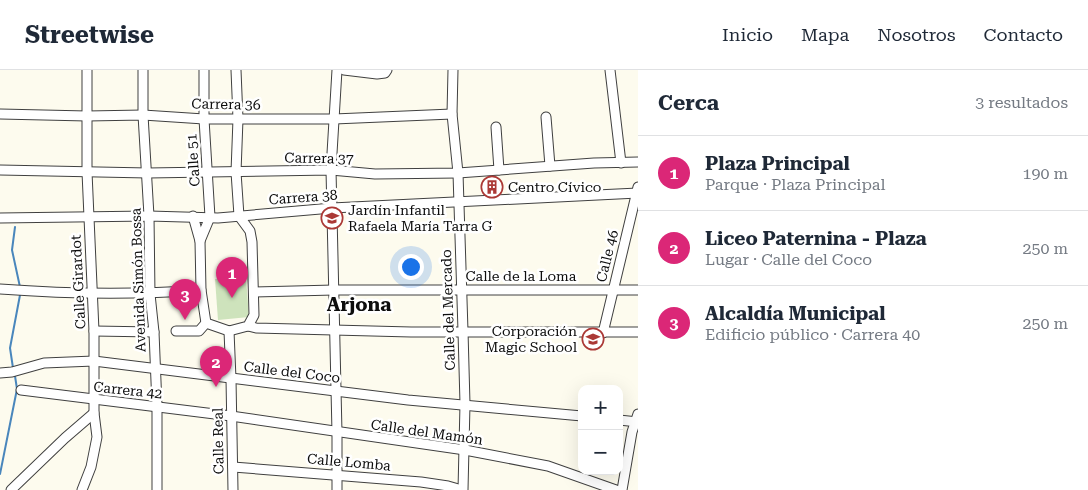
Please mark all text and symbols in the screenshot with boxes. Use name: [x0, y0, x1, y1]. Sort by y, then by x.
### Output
text: Streetwise: [25, 21, 154, 49]
text: Inicio: [722, 24, 773, 45]
text: Mapa: [801, 24, 849, 45]
text: Nosotros: [877, 24, 955, 45]
text: Contacto: [983, 24, 1063, 45]
text: Cerca: [658, 91, 719, 115]
text: 3 resultados: [975, 93, 1068, 112]
street label: Carrera 36: [191, 95, 261, 113]
street label: Calle 51: [183, 133, 203, 187]
street label: Carrera 37: [284, 149, 354, 167]
text: Plaza Principal: [705, 152, 850, 175]
text: 1: [670, 164, 678, 183]
text: 190 m: [1022, 164, 1068, 183]
building icon: Centro Cívico: [480, 175, 504, 199]
text: Parque · Plaza Principal: [705, 175, 885, 194]
place label: Centro Cívico: [508, 179, 601, 195]
street label: Carrera 38: [268, 187, 338, 207]
place label: Jardín Infantil Rafaela María Tarra G: [348, 202, 493, 234]
school or university icon: Jardín Infantil Rafaela María Tarra G: [320, 206, 344, 230]
street label: Avenida Simón Bossa: [127, 207, 149, 352]
text: Liceo Paternina - Plaza: [705, 227, 927, 250]
street label: Calle 46: [593, 228, 621, 284]
street label: Calle Girardot: [68, 234, 88, 330]
text: 2: [670, 239, 678, 258]
text: 250 m: [1022, 239, 1068, 258]
street label: Calle del Mercado: [438, 249, 458, 371]
text: Lugar · Calle del Coco: [705, 250, 872, 269]
your location: [398, 254, 424, 280]
pin: 1: [216, 257, 248, 298]
street label: Calle de la Loma: [466, 268, 577, 284]
pin: 3: [169, 279, 201, 320]
district label: Arjona: [327, 293, 391, 316]
text: Alcaldía Municipal: [705, 302, 886, 325]
text: 3: [670, 314, 678, 333]
text: 250 m: [1022, 314, 1068, 333]
place label: Corporación Magic School: [485, 323, 578, 355]
text: Edificio público · Carrera 40: [705, 325, 920, 344]
school or university icon: Corporación Magic School: [581, 327, 605, 351]
pin: 2: [200, 346, 232, 387]
street label: Calle del Coco: [243, 358, 341, 386]
street label: Carrera 42: [93, 378, 163, 402]
map controls: [578, 385, 623, 475]
button: +: [578, 385, 623, 430]
street label: Calle Real: [209, 407, 227, 474]
street label: Calle del Mamón: [370, 416, 484, 448]
button: −: [578, 430, 623, 475]
street label: Calle Lomba: [307, 450, 392, 474]

